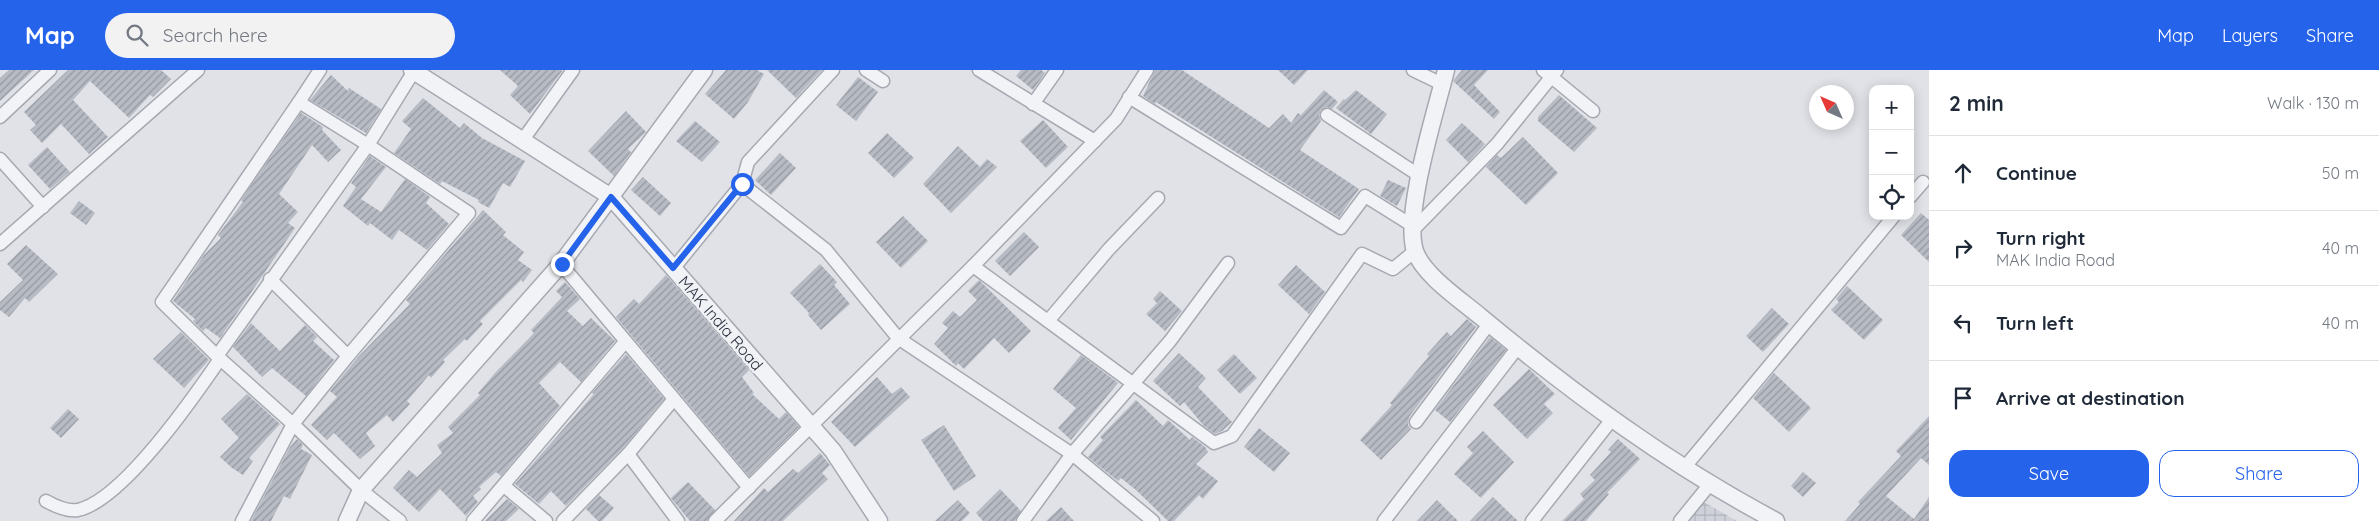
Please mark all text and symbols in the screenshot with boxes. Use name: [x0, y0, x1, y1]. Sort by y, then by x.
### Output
search box: [105, 13, 455, 58]
text: Map: [25, 20, 75, 50]
icon: search: [123, 21, 151, 49]
text: Search here: [163, 23, 268, 47]
text: Map: [2157, 24, 2194, 47]
text: Layers: [2222, 24, 2278, 47]
text: Share: [2306, 24, 2354, 47]
north arrow: [1809, 85, 1854, 130]
map controls: [1869, 85, 1914, 220]
button: +: [1869, 85, 1914, 130]
text: 2 min: [1949, 90, 2004, 116]
text: Walk · 130 m: [2267, 93, 2359, 113]
button: −: [1869, 130, 1914, 175]
icon: ahead: [1949, 159, 1977, 187]
text: Continue: [1996, 161, 2077, 185]
text: 50 m: [2322, 163, 2359, 183]
route start: [731, 173, 754, 196]
button: locate: [1869, 175, 1914, 220]
text: Turn right: [1996, 226, 2085, 250]
icon: right: [1949, 234, 1977, 262]
text: 40 m: [2322, 238, 2359, 258]
text: MAK India Road: [1996, 250, 2115, 270]
route end: [551, 253, 574, 276]
street label: MAK India Road: [674, 272, 768, 374]
icon: left: [1949, 309, 1977, 337]
text: Turn left: [1996, 311, 2074, 335]
text: 40 m: [2322, 313, 2359, 333]
icon: arrive: [1949, 384, 1977, 412]
text: Arrive at destination: [1996, 386, 2185, 410]
button: Save: [1949, 450, 2149, 497]
button: Share: [2159, 450, 2359, 497]

